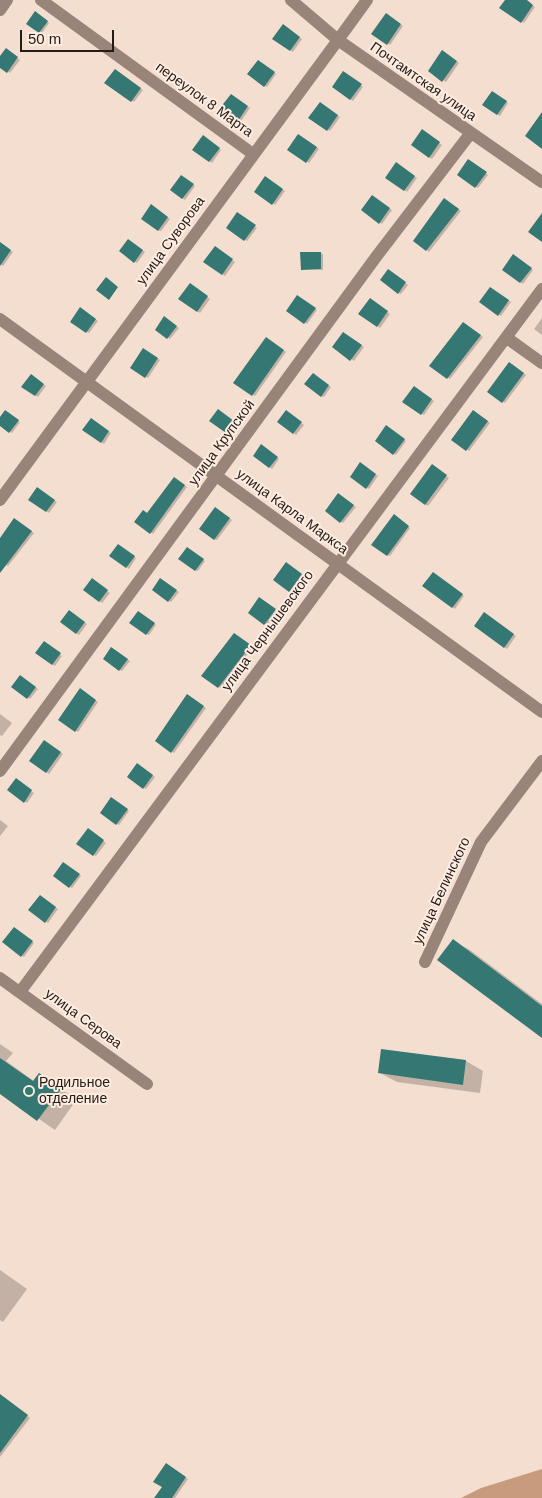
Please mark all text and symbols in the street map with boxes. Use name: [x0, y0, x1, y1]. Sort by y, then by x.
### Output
scale bar: [22, 20, 116, 52]
text: 50 m: [28, 30, 61, 47]
street label: Почтамтская улица: [367, 39, 479, 125]
street label: переулок 8 Марта: [152, 59, 256, 141]
street label: улица Суворова: [133, 194, 209, 288]
street label: улица Крупской: [185, 397, 259, 489]
street label: улица Карла Маркса: [233, 466, 351, 558]
street label: улица Чернышевского: [219, 567, 317, 695]
street label: улица Белинского: [410, 835, 474, 947]
street label: улица Серова: [41, 985, 125, 1053]
place label: Родильное отделение: [39, 1075, 110, 1108]
marker: Родильное отделение: [23, 1085, 35, 1097]

